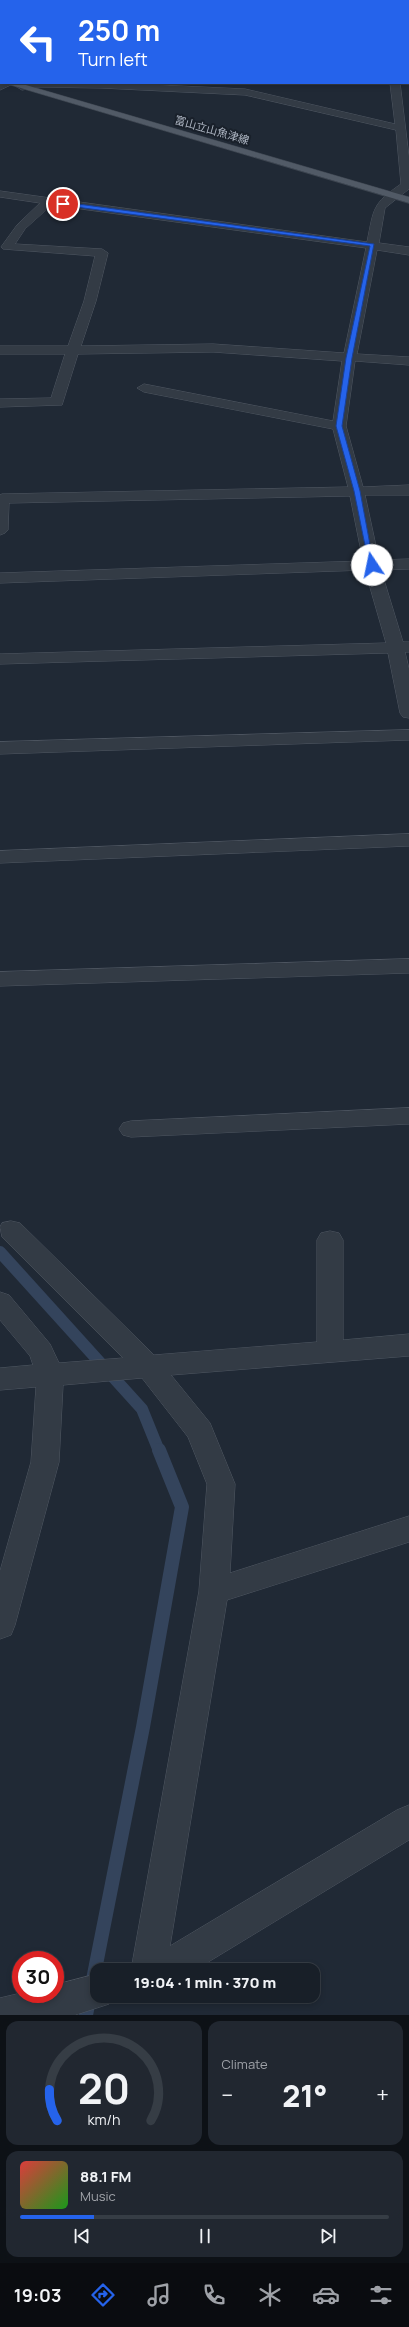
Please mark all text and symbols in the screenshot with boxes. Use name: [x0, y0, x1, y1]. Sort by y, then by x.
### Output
text: 250 m: [78, 11, 160, 49]
icon: left: [12, 16, 64, 68]
text: Turn left: [78, 47, 148, 71]
street label: 富山立山魚津線: [173, 112, 251, 147]
pin: [46, 187, 80, 221]
icon: arrive: [52, 193, 74, 215]
position arrow: [351, 544, 393, 586]
speed limit sign: 30: [12, 1951, 64, 2003]
text: 19:04 · 1 min · 370 m: [134, 1972, 276, 1993]
text: Climate: [222, 2055, 268, 2073]
text: 20: [78, 2060, 130, 2116]
text: 21°: [282, 2075, 327, 2116]
text: −: [222, 2080, 233, 2110]
text: +: [376, 2080, 389, 2110]
text: km/h: [87, 2110, 120, 2129]
text: 88.1 FM: [80, 2166, 131, 2187]
text: Music: [80, 2187, 116, 2205]
icon: previous: [71, 2225, 93, 2247]
icon: pause: [194, 2225, 216, 2247]
icon: next: [317, 2225, 339, 2247]
icon: directions: [89, 2281, 117, 2309]
icon: music: [145, 2281, 173, 2309]
icon: phone: [200, 2281, 228, 2309]
icon: climate: [256, 2281, 284, 2309]
icon: car: [312, 2281, 340, 2309]
icon: filters: [367, 2281, 395, 2309]
text: 19:03: [14, 2283, 61, 2307]

